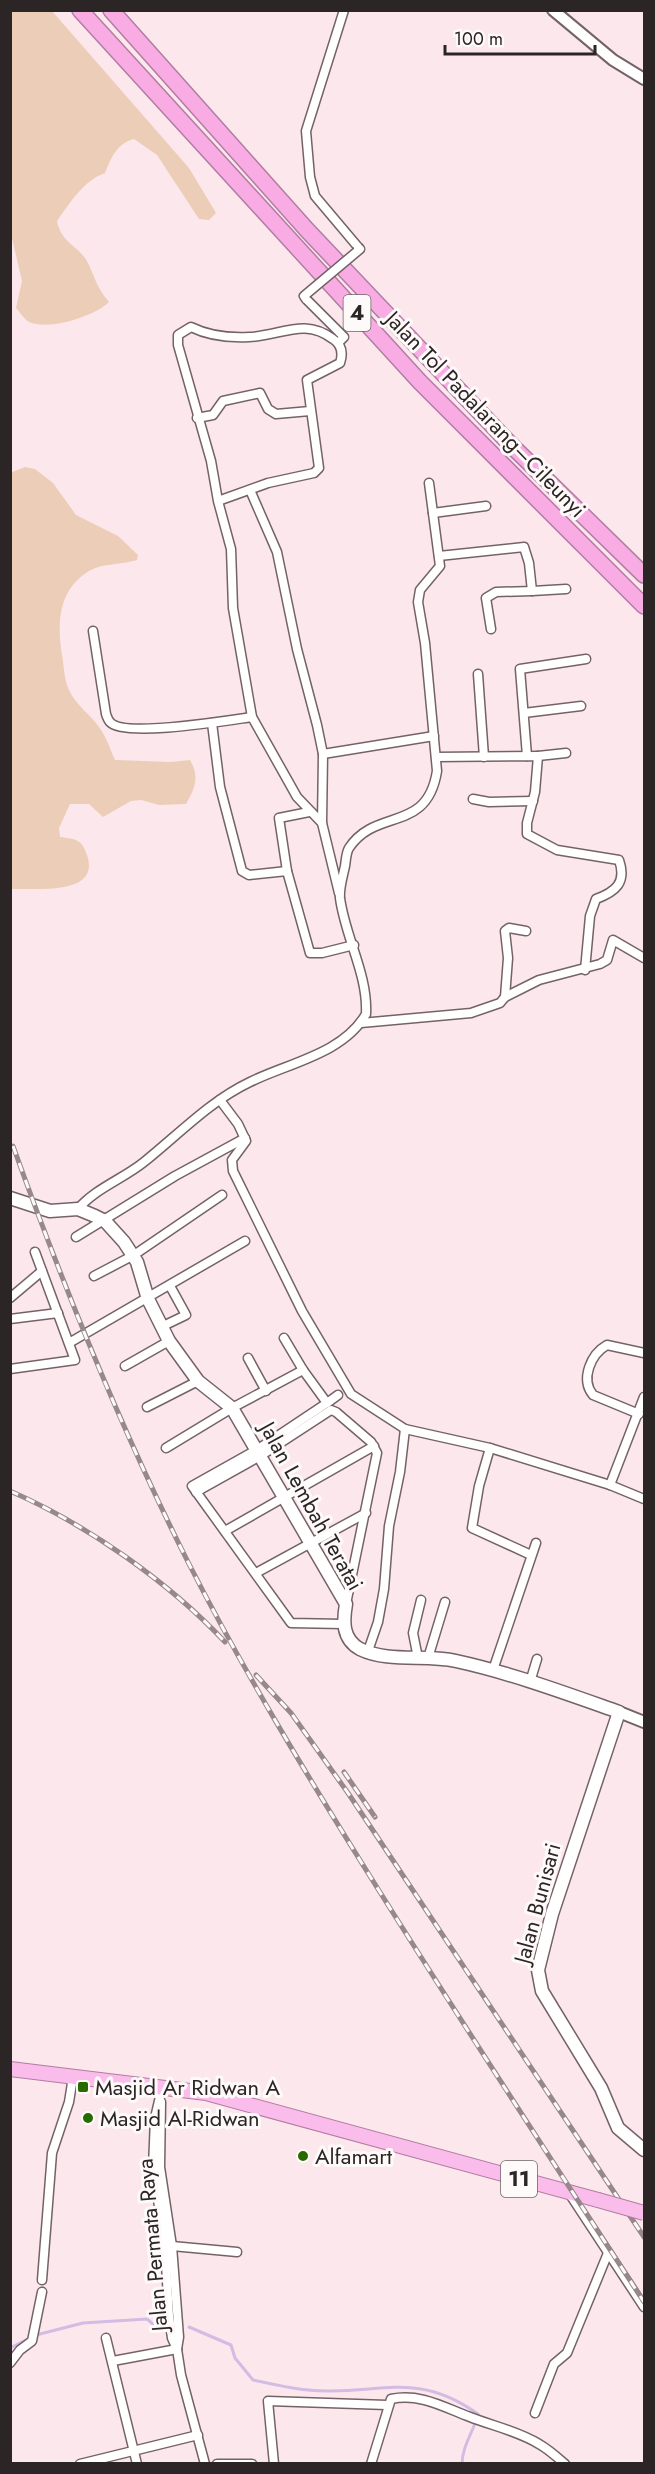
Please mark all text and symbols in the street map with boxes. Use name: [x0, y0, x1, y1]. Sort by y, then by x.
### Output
scale bar: [445, 18, 595, 56]
text: 100 m: [454, 26, 503, 52]
road number: 4: [344, 295, 370, 331]
street label: Jalan Tol Padalarang–Cileunyi: [376, 301, 593, 524]
street label: Jalan Lembah Teratai: [251, 1413, 372, 1596]
street label: Jalan Bunisari: [505, 1839, 568, 1970]
place label: Masjid Ar Ridwan A: [95, 2071, 281, 2103]
marker: Masjid Ar Ridwan A: [76, 2080, 90, 2094]
place label: Masjid Al-Ridwan: [100, 2102, 260, 2134]
marker: Masjid Al-Ridwan: [81, 2111, 95, 2125]
place label: Alfamart: [315, 2140, 393, 2172]
marker: Alfamart: [296, 2149, 310, 2163]
street label: Jalan Permata Raya: [129, 2157, 176, 2336]
road number: 11: [501, 2161, 537, 2197]

